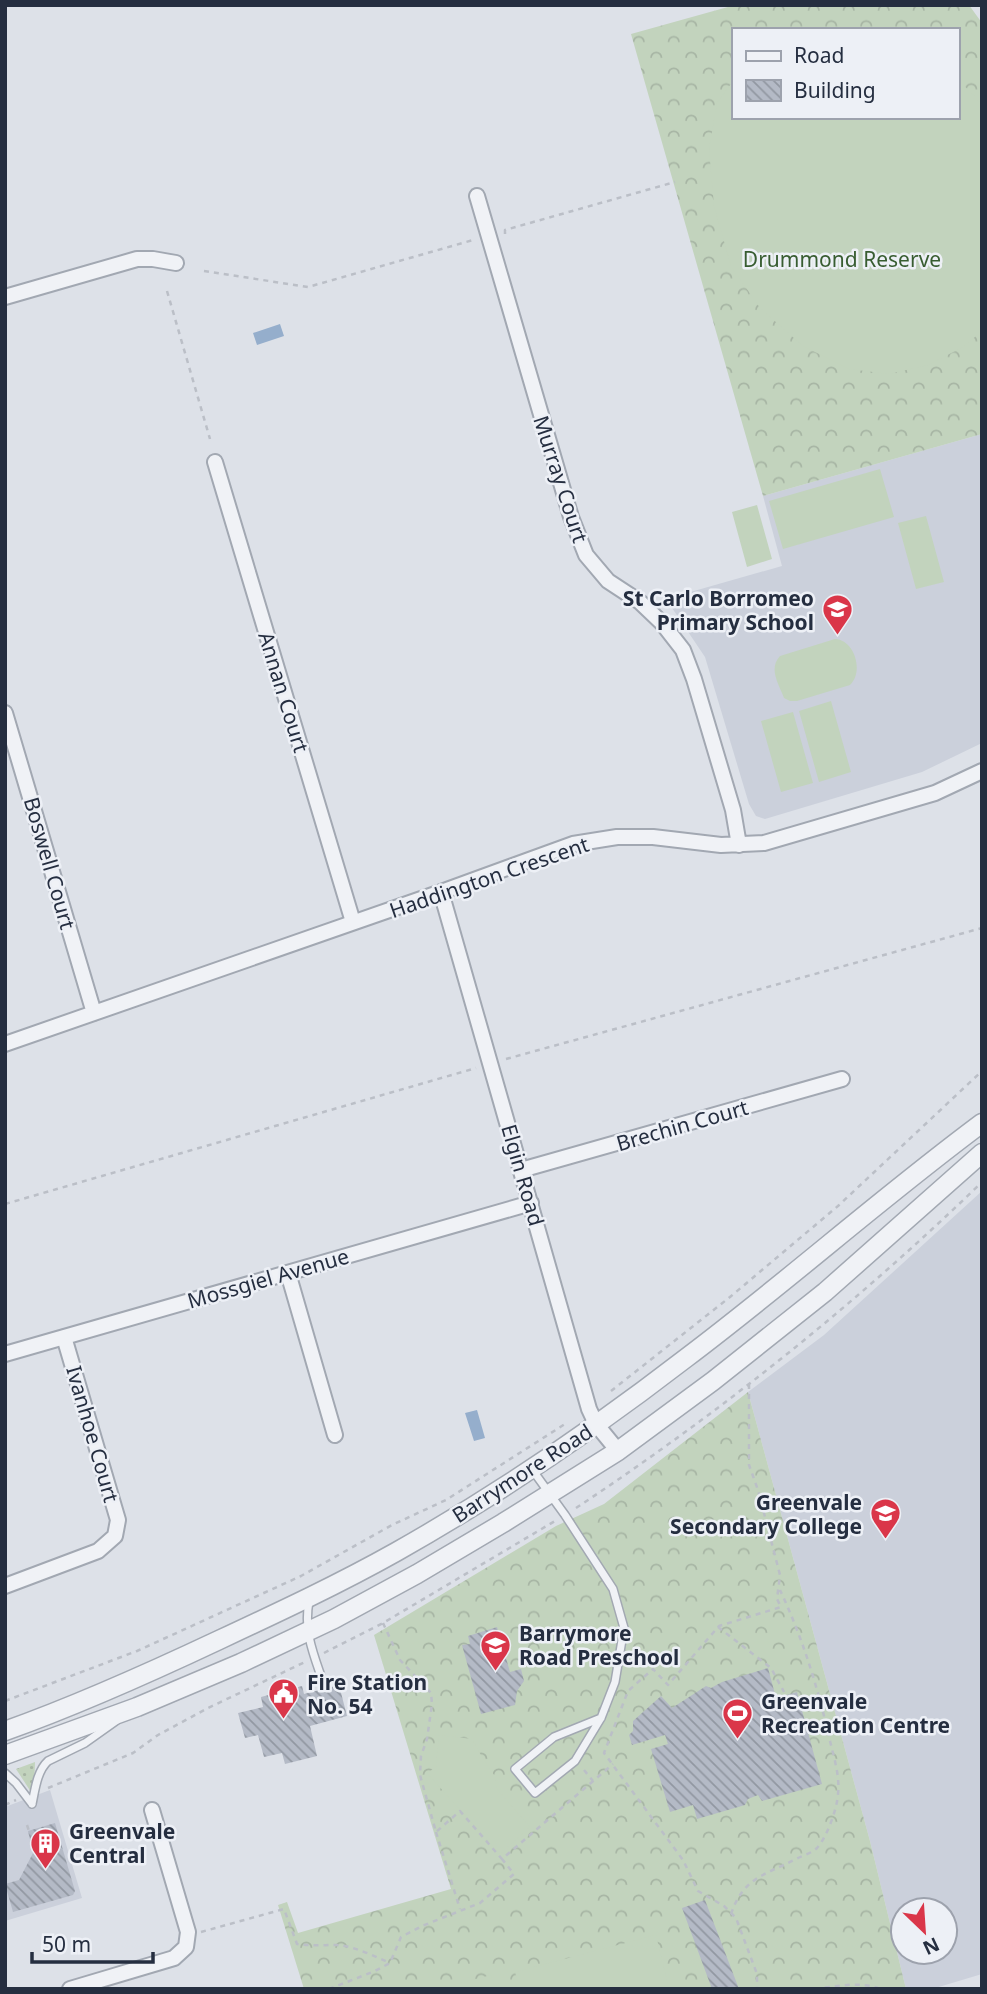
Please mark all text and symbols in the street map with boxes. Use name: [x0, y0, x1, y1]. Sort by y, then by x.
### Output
legend: [732, 28, 959, 119]
text: Road: [794, 41, 844, 69]
text: Building: [794, 76, 876, 104]
park label: Drummond Reserve: [743, 245, 941, 273]
street label: Murray Court: [527, 412, 595, 547]
place label: St Carlo Borromeo Primary School: [623, 584, 814, 636]
school or university icon: St Carlo Borromeo Primary School: [820, 593, 854, 637]
street label: Annan Court: [252, 628, 316, 756]
street label: Boswell Court: [18, 794, 82, 933]
street label: Haddington Crescent: [386, 830, 593, 924]
street label: Brechin Court: [613, 1093, 752, 1157]
street label: Elgin Road: [495, 1121, 551, 1229]
street label: Mossgiel Avenue: [184, 1242, 352, 1314]
street label: Ivanhoe Court: [60, 1362, 126, 1506]
street label: Barrymore Road: [447, 1417, 597, 1529]
place label: Greenvale Secondary College: [670, 1488, 862, 1540]
school or university icon: Greenvale Secondary College: [868, 1497, 902, 1541]
place label: Barrymore Road Preschool: [519, 1619, 679, 1671]
school or university icon: Barrymore Road Preschool: [479, 1628, 513, 1672]
place label: Fire Station No. 54: [307, 1668, 427, 1720]
public building icon: Fire Station No. 54: [267, 1677, 301, 1721]
place label: Greenvale Recreation Centre: [761, 1687, 950, 1739]
sports icon: Greenvale Recreation Centre: [721, 1696, 755, 1740]
place label: Greenvale Central: [69, 1817, 175, 1869]
building icon: Greenvale Central: [29, 1826, 63, 1870]
north arrow: [889, 1896, 959, 1966]
scale bar: [32, 1920, 152, 1964]
text: 50 m: [42, 1930, 91, 1958]
text: N: [919, 1931, 944, 1961]

